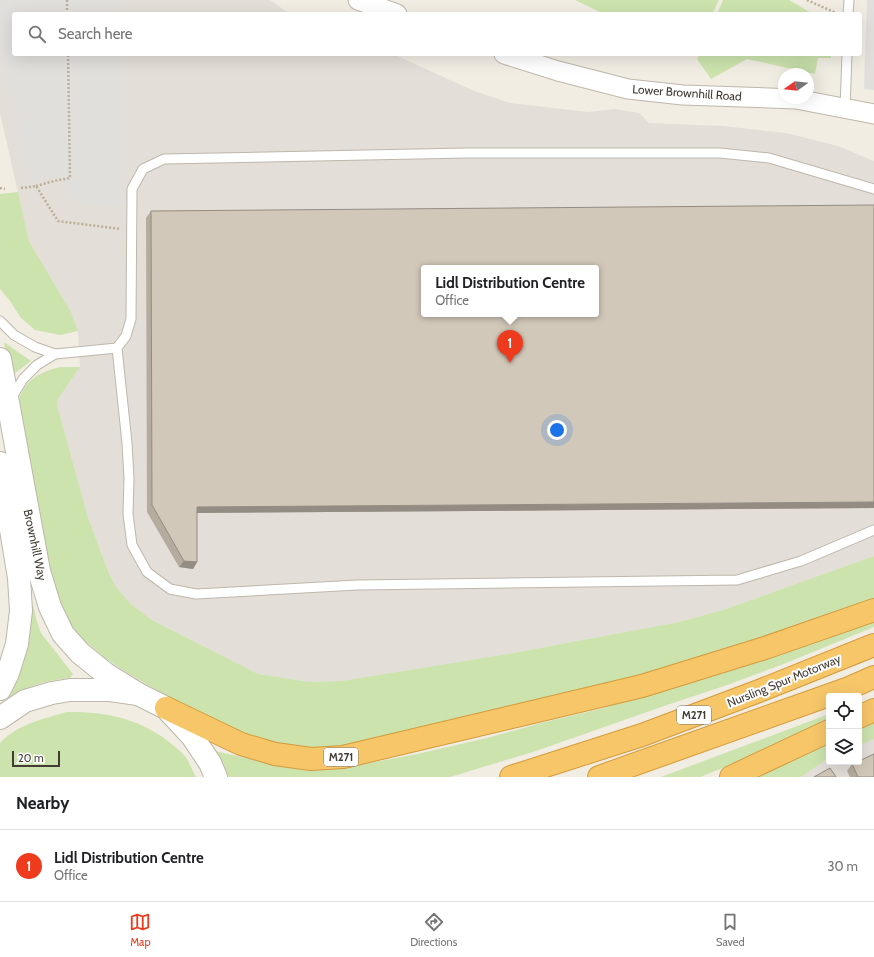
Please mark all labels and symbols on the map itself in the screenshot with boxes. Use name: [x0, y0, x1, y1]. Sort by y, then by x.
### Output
north arrow: [778, 68, 814, 104]
street label: Lower Brownhill Road: [632, 81, 742, 104]
pin: 1: [497, 330, 523, 363]
your location: [547, 420, 567, 440]
street label: Brownhill Way: [21, 508, 50, 582]
street label: Nursling Spur Motorway: [725, 651, 843, 710]
road number: M271: [677, 706, 711, 724]
road number: M271: [324, 748, 358, 766]
scale bar: [12, 749, 60, 768]

